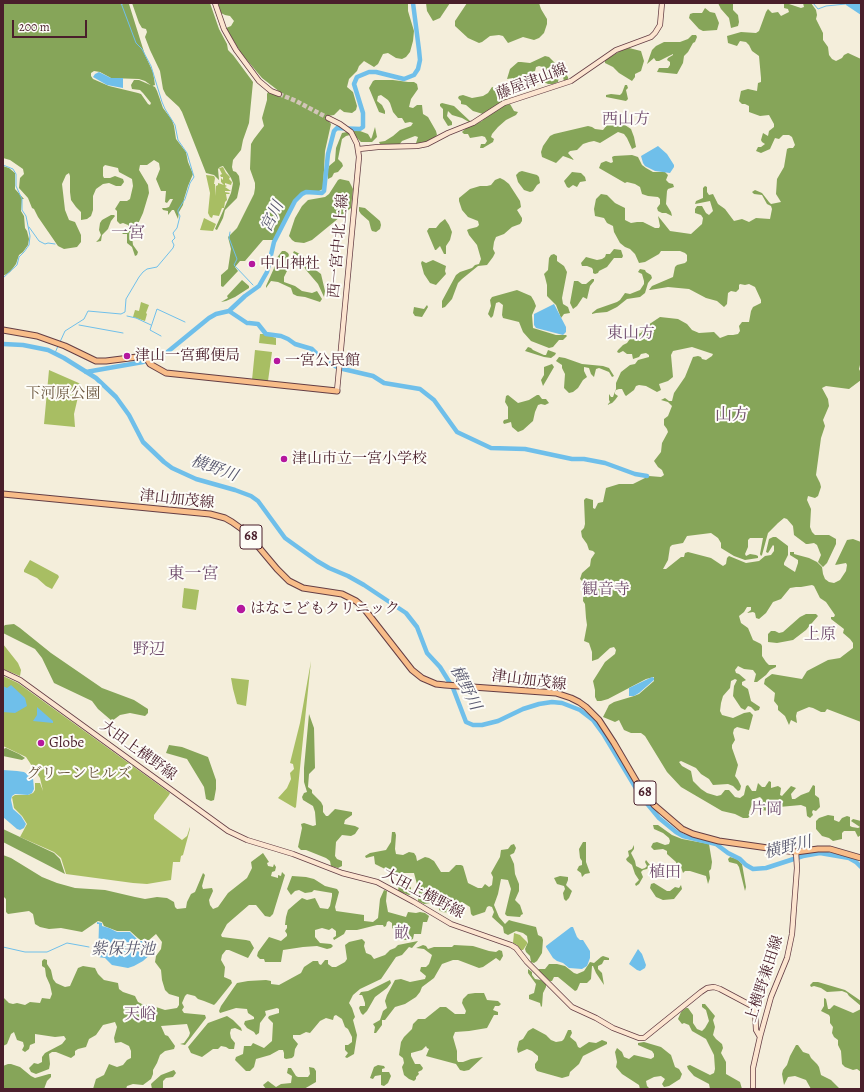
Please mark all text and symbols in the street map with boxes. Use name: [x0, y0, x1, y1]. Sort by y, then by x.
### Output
scale bar: [14, 12, 89, 38]
text: 200 m: [19, 19, 50, 35]
street label: 藤屋津山線: [494, 60, 570, 104]
district label: 西山方: [602, 110, 650, 130]
street label: 西一宮中北上線: [325, 193, 353, 299]
water label: 宮川: [257, 198, 289, 236]
district label: 一宮: [111, 224, 145, 244]
place label: 中山神社: [260, 255, 320, 273]
marker: 中山神社: [247, 259, 257, 269]
district label: 東山方: [607, 324, 655, 344]
place label: 津山一宮郵便局: [135, 347, 240, 365]
marker: 津山一宮郵便局: [122, 351, 132, 361]
place label: 一宮公民館: [285, 352, 360, 370]
marker: 一宮公民館: [272, 356, 282, 366]
park label: 下河原公園: [26, 385, 100, 403]
district label: 山方: [715, 406, 749, 426]
place label: 津山市立一宮小学校: [292, 450, 427, 468]
water label: 横野川: [188, 452, 240, 486]
marker: 津山市立一宮小学校: [279, 454, 289, 464]
street label: 津山加茂線: [139, 487, 215, 513]
road number: 68: [240, 525, 262, 549]
district label: 東一宮: [168, 565, 218, 585]
district label: 観音寺: [582, 580, 630, 600]
place label: はなこどもクリニック: [250, 600, 400, 618]
marker: はなこどもクリニック: [235, 603, 247, 615]
district label: 上原: [804, 625, 836, 645]
district label: 野辺: [133, 640, 165, 660]
water label: 横野川: [446, 662, 484, 714]
street label: 津山加茂線: [491, 667, 567, 695]
street label: 大田上横野線: [96, 717, 180, 785]
place label: Globe: [49, 734, 84, 752]
marker: Globe: [36, 738, 46, 748]
park label: グリーンヒルズ: [27, 765, 131, 783]
road number: 68: [634, 781, 656, 805]
district label: 片岡: [750, 800, 782, 820]
water label: 横野川: [762, 833, 814, 863]
district label: 植田: [649, 863, 681, 883]
street label: 大田上横野線: [379, 865, 467, 923]
district label: 畝: [394, 924, 410, 944]
street label: 上横野兼田線: [743, 933, 787, 1025]
water label: 紫保井池: [91, 940, 155, 960]
district label: 天峪: [124, 1005, 156, 1025]

